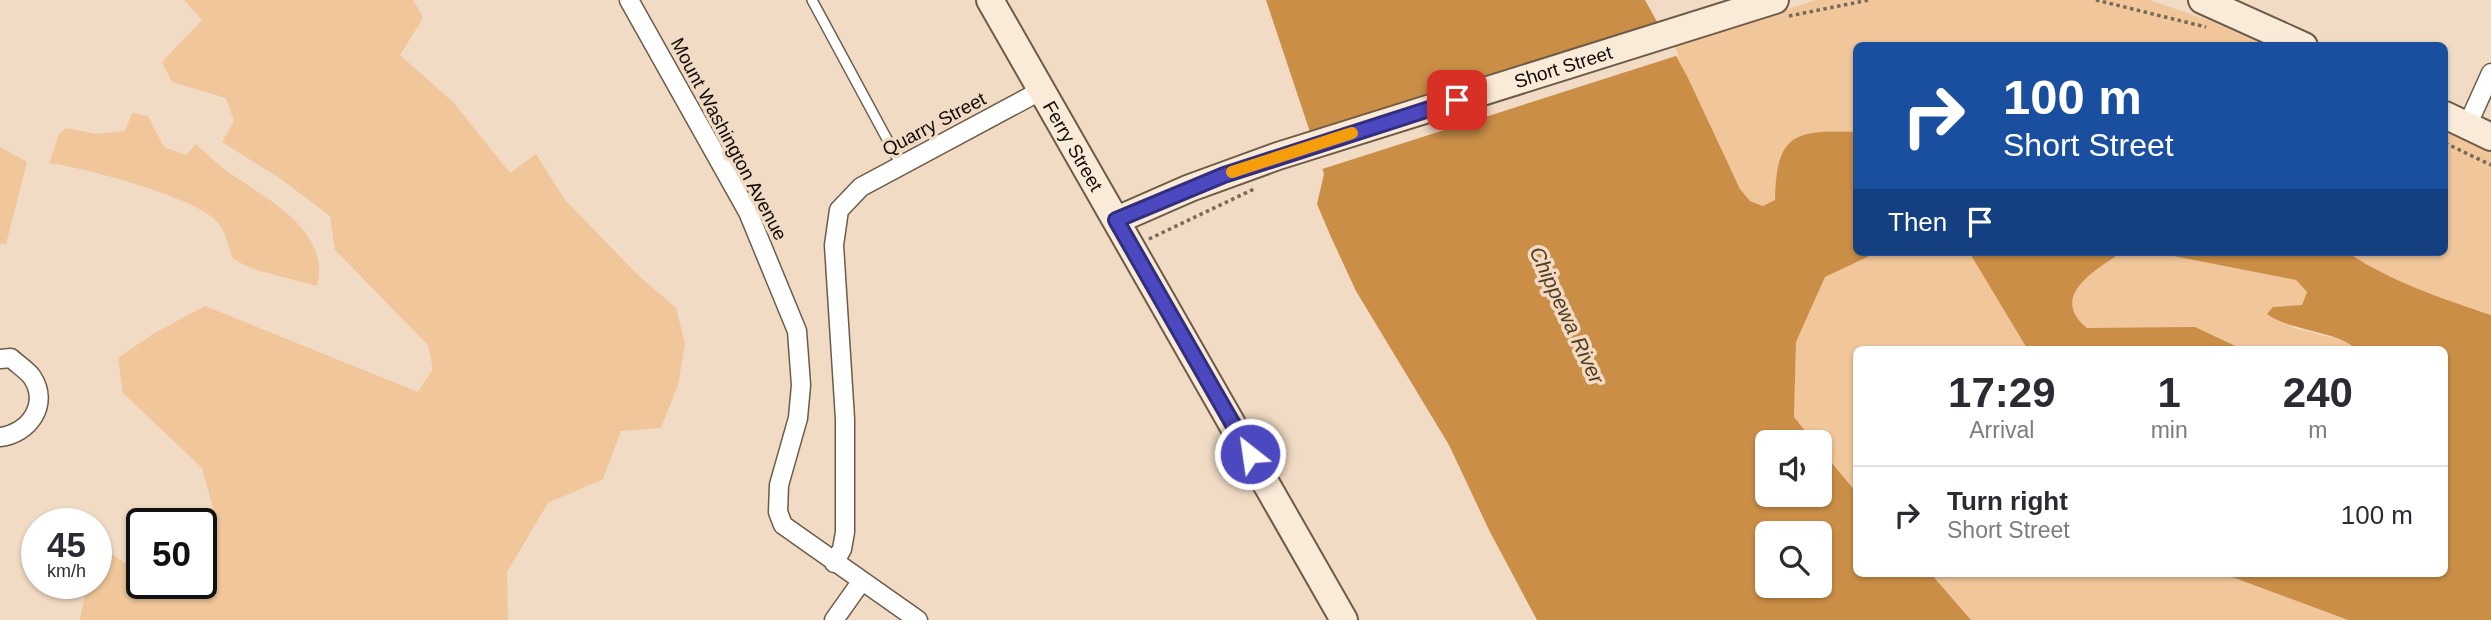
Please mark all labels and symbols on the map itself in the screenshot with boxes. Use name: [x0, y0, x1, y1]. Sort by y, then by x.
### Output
street label: Mount Washington Avenue: [667, 34, 791, 244]
street label: Short Street: [1511, 41, 1615, 92]
pin: [1427, 70, 1487, 130]
street label: Quarry Street: [879, 88, 990, 160]
street label: Ferry Street: [1039, 97, 1108, 195]
water label: Chippewa River: [1525, 243, 1609, 388]
position arrow: [1213, 417, 1287, 491]
speed limit sign: 50: [126, 508, 217, 599]

